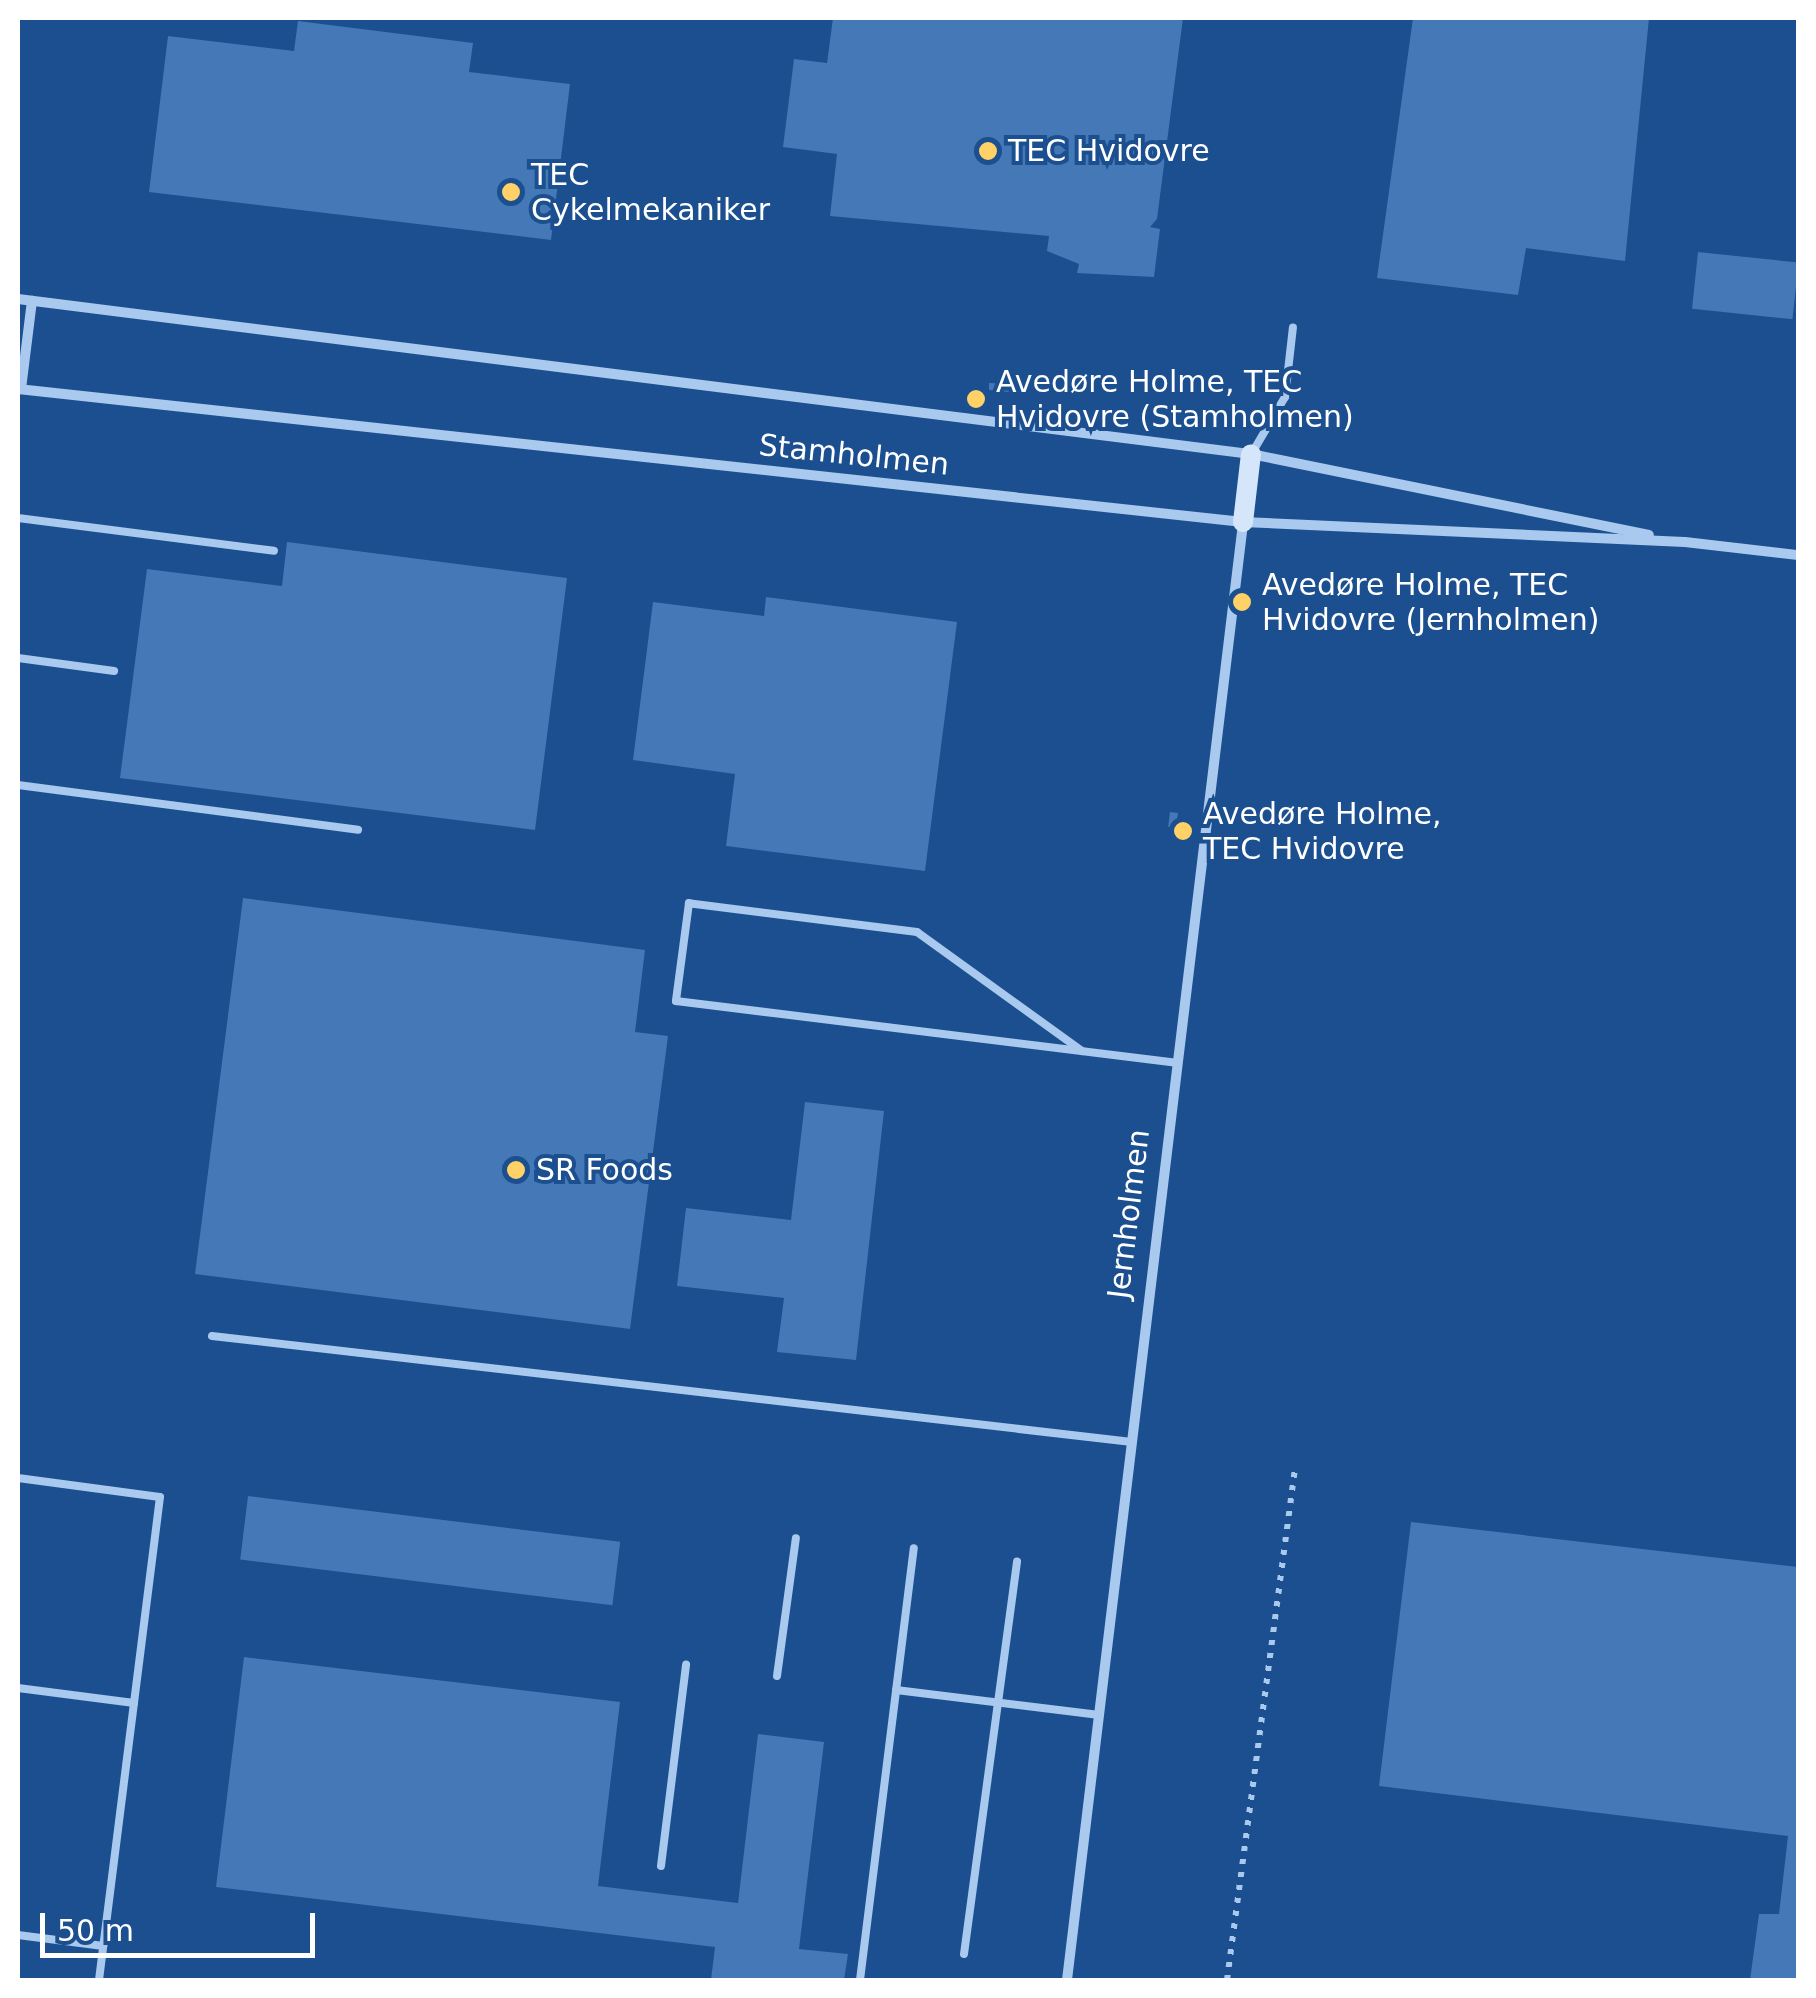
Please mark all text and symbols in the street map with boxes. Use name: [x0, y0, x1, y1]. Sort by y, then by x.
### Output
place label: TEC Hvidovre: [1008, 133, 1210, 169]
marker: TEC Hvidovre: [977, 140, 999, 162]
place label: TEC Cykelmekaniker: [531, 157, 770, 228]
marker: TEC Cykelmekaniker: [500, 181, 522, 203]
place label: Avedøre Holme, TEC Hvidovre (Stamholmen): [996, 364, 1354, 434]
marker: Avedøre Holme, TEC Hvidovre (Stamholmen): [965, 388, 987, 410]
street label: Stamholmen: [757, 427, 951, 483]
place label: Avedøre Holme, TEC Hvidovre (Jernholmen): [1262, 567, 1599, 638]
marker: Avedøre Holme, TEC Hvidovre (Jernholmen): [1231, 591, 1253, 613]
place label: Avedøre Holme, TEC Hvidovre: [1203, 796, 1442, 866]
marker: Avedøre Holme, TEC Hvidovre: [1172, 820, 1194, 842]
street label: Jernholmen: [1101, 1127, 1157, 1301]
place label: SR Foods: [536, 1152, 673, 1188]
marker: SR Foods: [505, 1159, 527, 1181]
scale bar: [45, 1893, 320, 1955]
text: 50 m: [57, 1913, 134, 1948]

